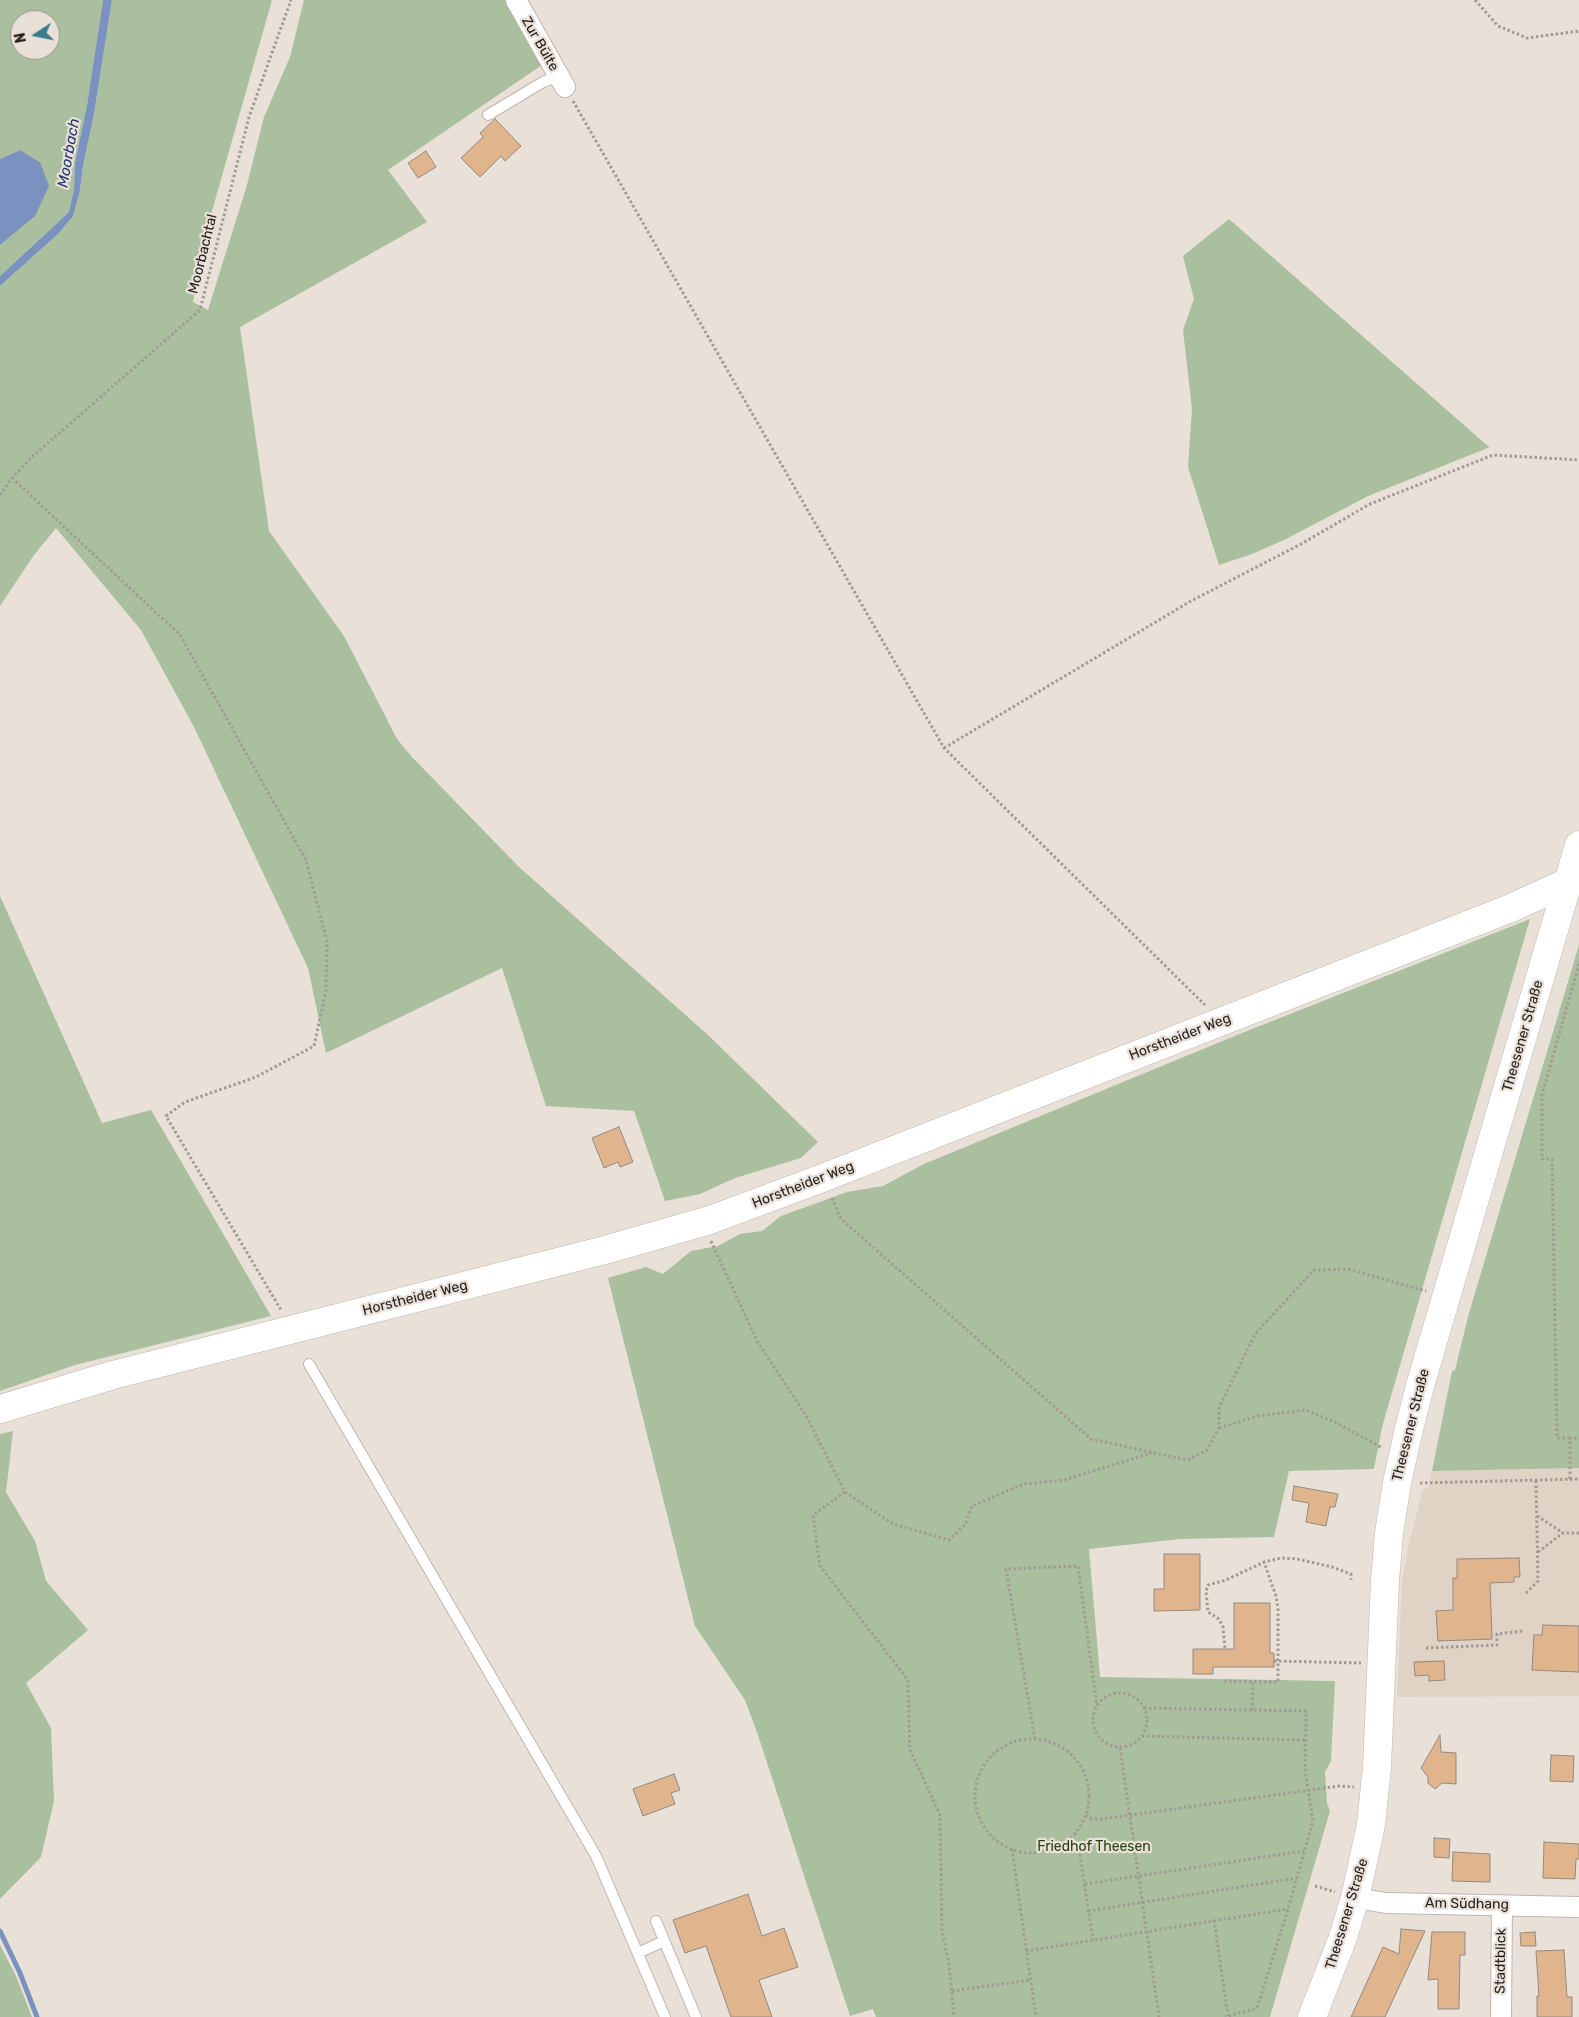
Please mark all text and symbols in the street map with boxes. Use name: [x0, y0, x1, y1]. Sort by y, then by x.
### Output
north arrow: [10, 10, 60, 60]
street label: Zur Bülte: [518, 14, 562, 74]
text: N: [11, 31, 30, 44]
water label: Moorbach: [54, 117, 84, 189]
street label: Moorbachtal: [185, 213, 221, 295]
street label: Theesener Straße: [1499, 978, 1547, 1094]
street label: Horstheider Weg: [1127, 1010, 1233, 1064]
street label: Horstheider Weg: [750, 1158, 856, 1212]
street label: Horstheider Weg: [361, 1277, 469, 1319]
street label: Theesener Straße: [1389, 1367, 1433, 1483]
park label: Friedhof Theesen: [1037, 1839, 1151, 1855]
street label: Theesener Straße: [1322, 1856, 1372, 1972]
street label: Am Südhang: [1425, 1895, 1509, 1913]
street label: Stadtblick: [1492, 1928, 1510, 1994]

